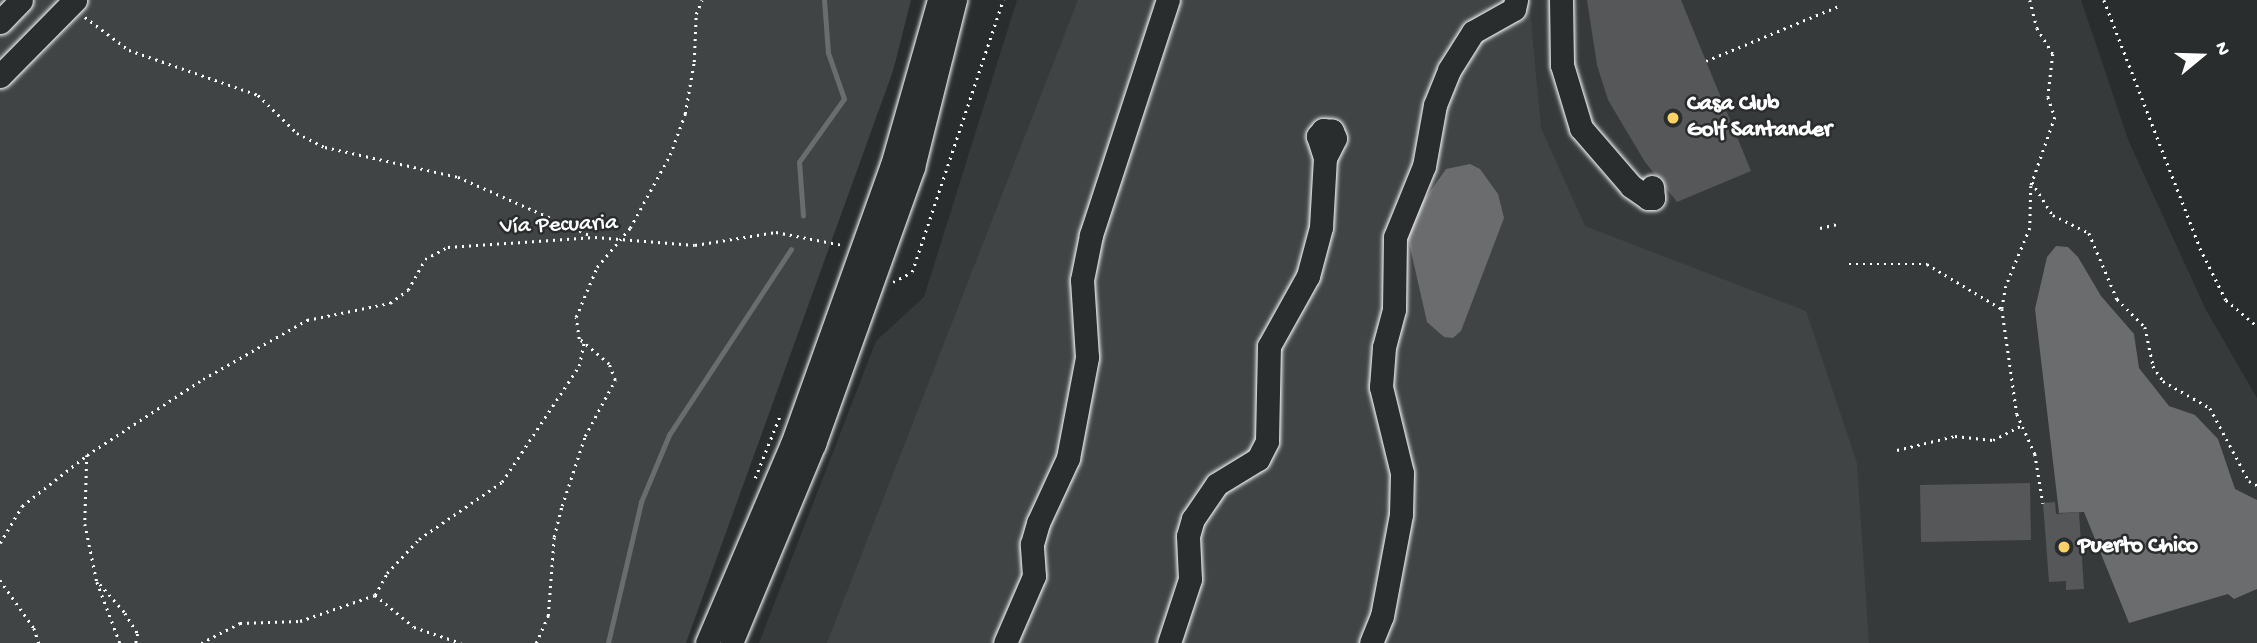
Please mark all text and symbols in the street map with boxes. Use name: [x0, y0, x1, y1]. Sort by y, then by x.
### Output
north arrow: [2166, 21, 2236, 91]
text: N: [2208, 39, 2234, 59]
place label: Casa Club Golf Santander: [1687, 91, 1832, 145]
marker: Casa Club Golf Santander: [1665, 110, 1681, 126]
street label: Vía Pecuaria: [500, 210, 618, 242]
place label: Puerto Chico: [2078, 533, 2198, 561]
marker: Puerto Chico: [2056, 539, 2072, 555]

